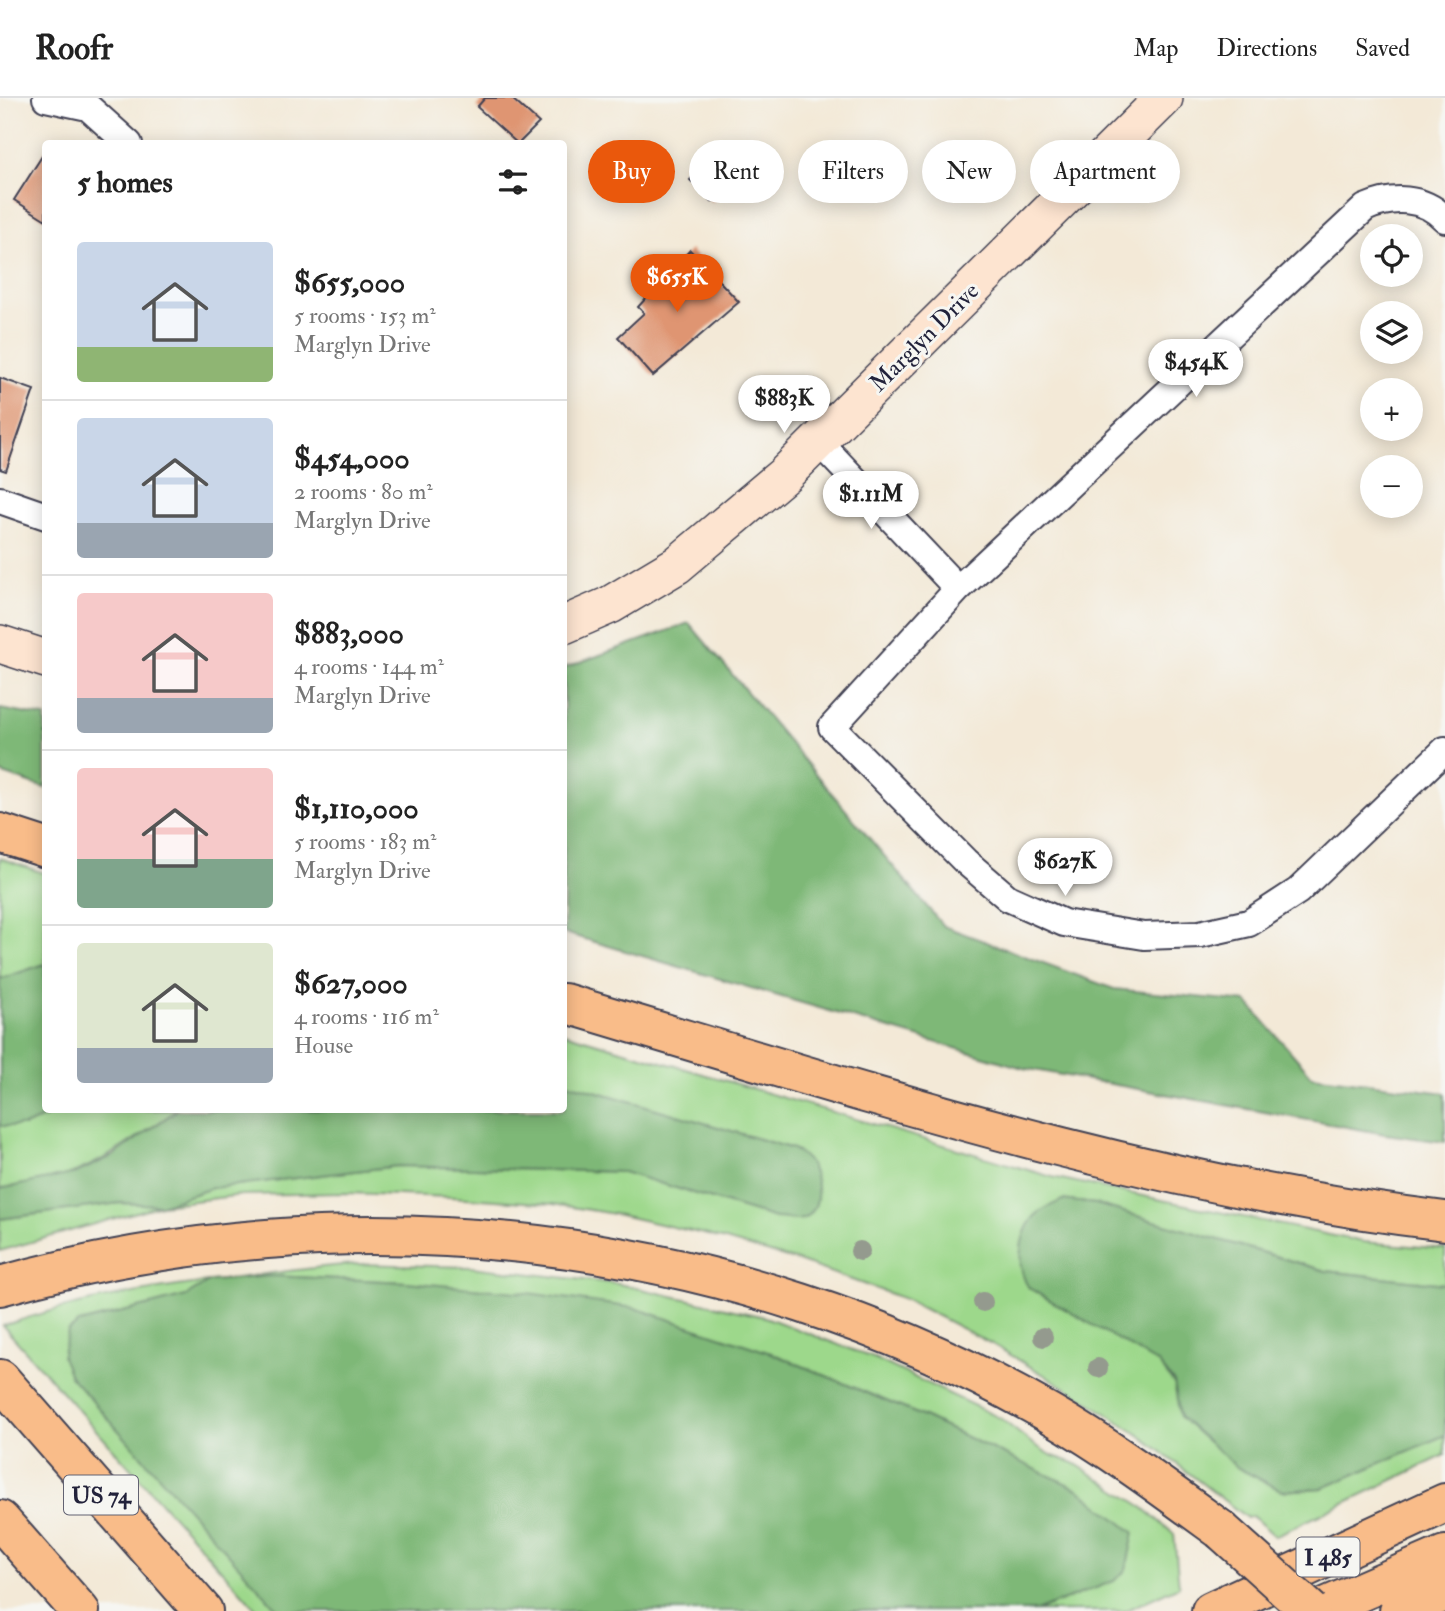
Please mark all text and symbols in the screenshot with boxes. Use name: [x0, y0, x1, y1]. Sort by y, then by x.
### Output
text: Roofr: [35, 28, 113, 69]
text: Map: [1133, 33, 1178, 64]
text: Directions: [1216, 33, 1317, 64]
text: Saved: [1355, 33, 1410, 64]
chip: Buy: [588, 140, 675, 203]
chip: Rent: [689, 140, 784, 203]
chip: Filters: [798, 140, 908, 203]
chip: New: [922, 140, 1016, 203]
chip: Apartment: [1030, 140, 1180, 203]
icon: filters: [494, 163, 532, 201]
text: 5 homes: [77, 164, 173, 201]
map controls: [1360, 224, 1423, 518]
button: locate: [1360, 224, 1423, 287]
pin: $655K: [628, 254, 726, 314]
text: $655K: [647, 262, 707, 291]
text: $655,000: [294, 264, 405, 301]
icon: home: [133, 270, 217, 354]
street label: Marglyn Drive: [863, 276, 986, 399]
text: 5 rooms · 153 m²: [294, 301, 436, 330]
button: layers: [1360, 301, 1423, 364]
text: Marglyn Drive: [294, 330, 431, 359]
pin: $454K: [1147, 340, 1245, 399]
text: $454K: [1164, 347, 1228, 376]
pin: $883K: [735, 376, 833, 435]
button: +: [1360, 378, 1423, 441]
text: $883K: [754, 383, 814, 412]
text: $454,000: [294, 440, 410, 477]
icon: home: [133, 446, 217, 530]
button: −: [1360, 455, 1423, 518]
pin: $1.11M: [814, 472, 928, 531]
text: 2 rooms · 80 m²: [294, 477, 433, 506]
text: $1.11M: [839, 479, 903, 508]
text: Marglyn Drive: [294, 506, 431, 535]
text: $883,000: [294, 615, 404, 652]
icon: home: [133, 621, 217, 705]
text: 4 rooms · 144 m²: [294, 652, 444, 681]
text: Marglyn Drive: [294, 681, 431, 710]
text: $1,110,000: [294, 790, 419, 827]
icon: home: [133, 796, 217, 880]
text: 5 rooms · 183 m²: [294, 827, 437, 856]
pin: $627K: [1016, 838, 1114, 898]
text: $627K: [1034, 846, 1096, 875]
text: Marglyn Drive: [294, 856, 431, 885]
text: $627,000: [294, 965, 408, 1002]
icon: home: [133, 971, 217, 1055]
text: 4 rooms · 116 m²: [294, 1002, 439, 1031]
text: House: [294, 1031, 353, 1060]
road number: US 74: [64, 1476, 138, 1514]
road number: I 485: [1296, 1538, 1360, 1576]

